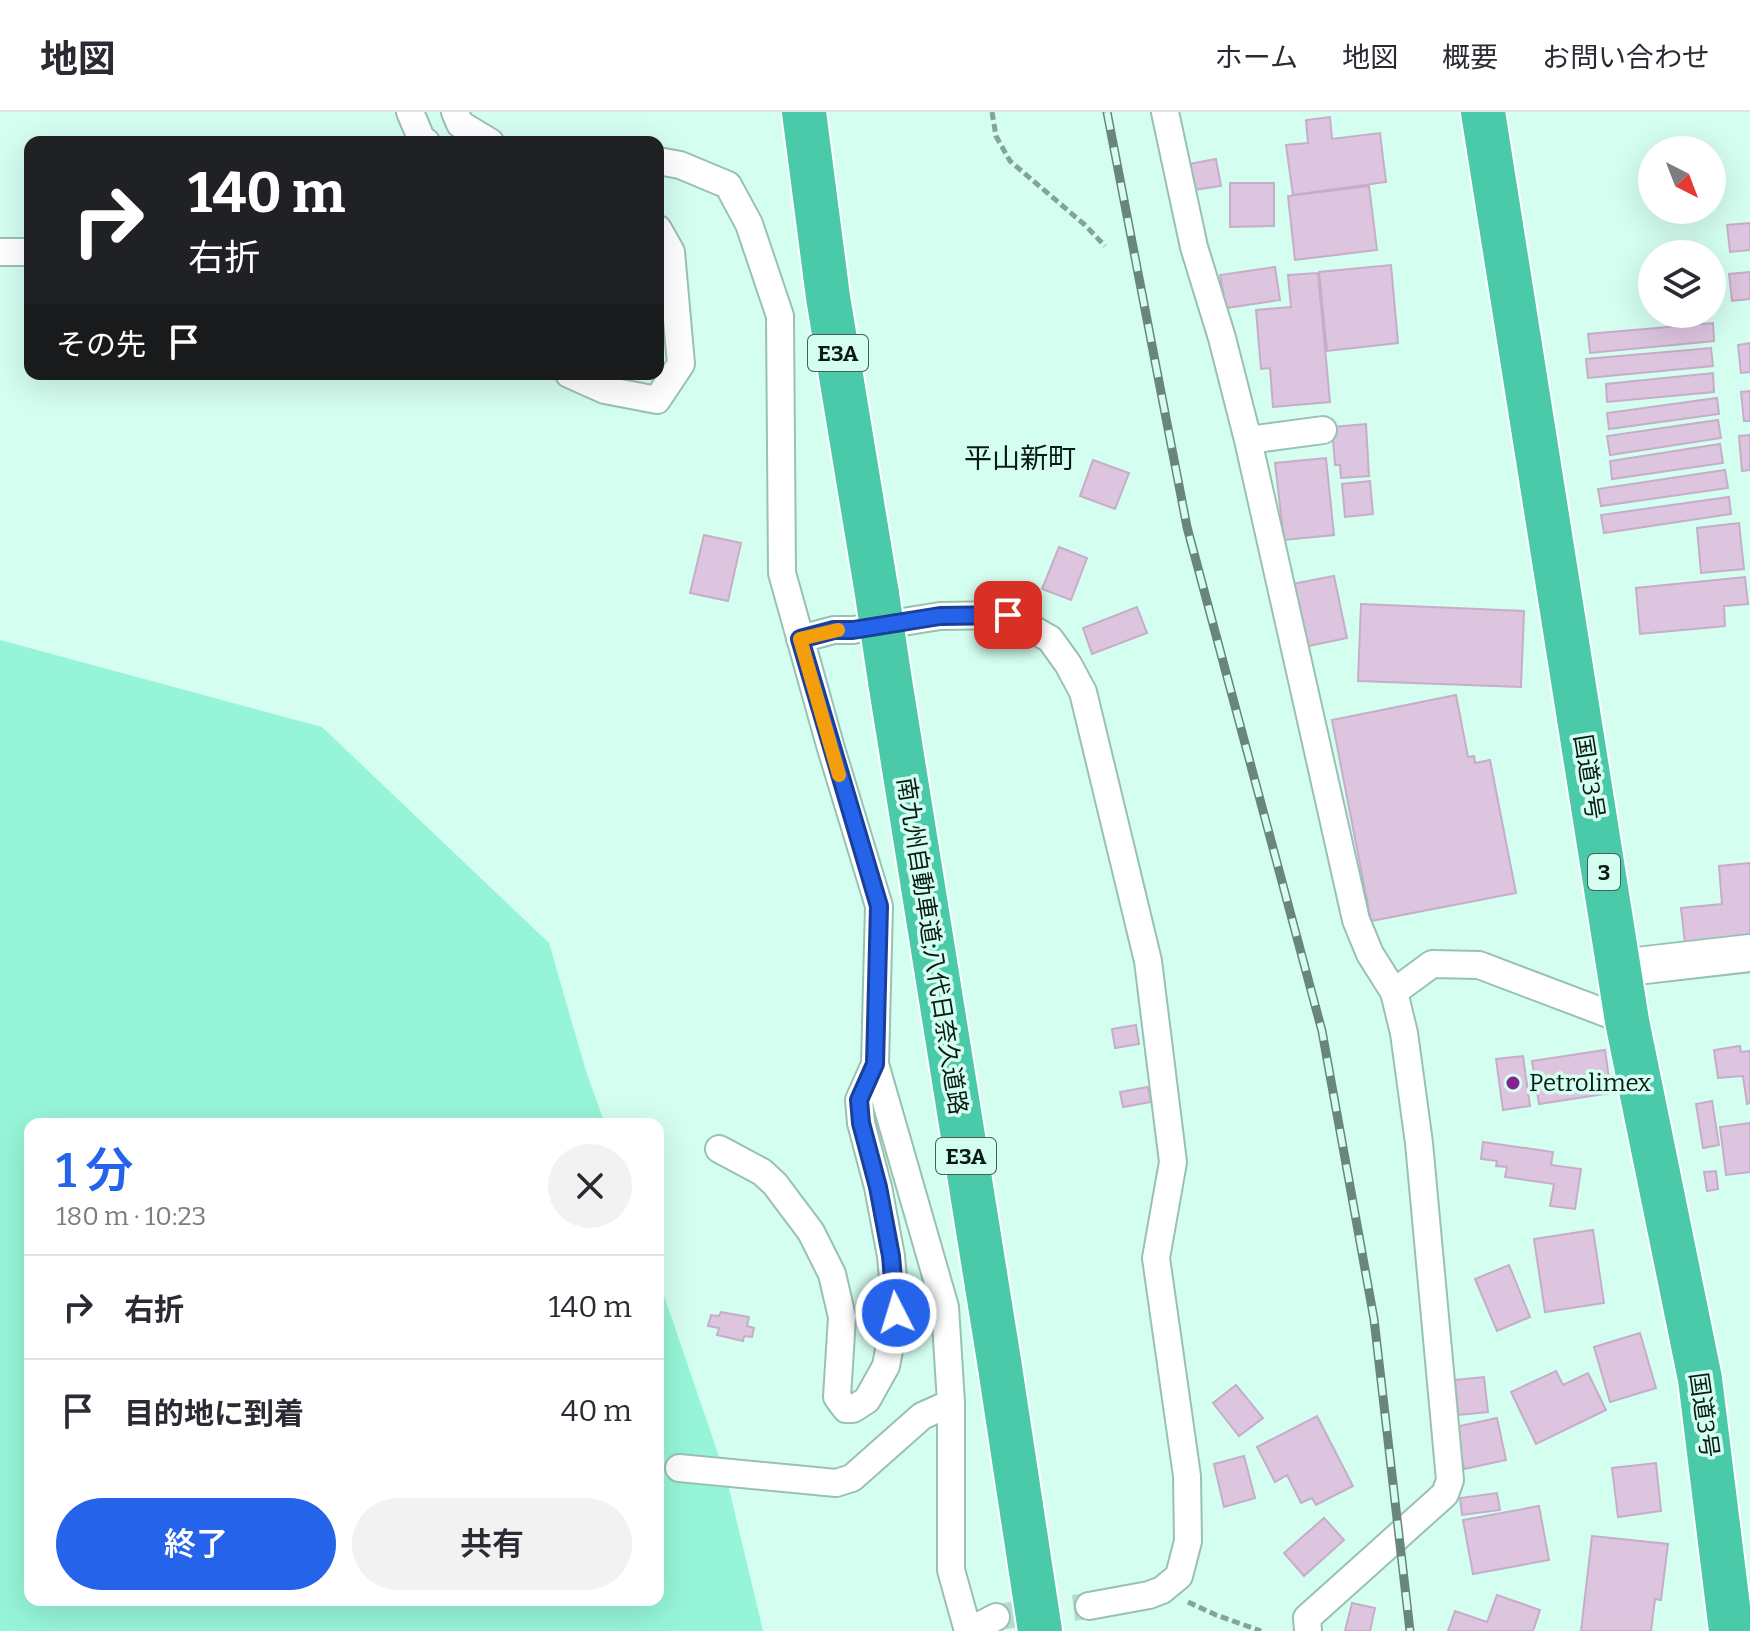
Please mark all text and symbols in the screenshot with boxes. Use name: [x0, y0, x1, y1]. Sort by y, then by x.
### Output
text: 地図: [40, 36, 116, 82]
text: ホーム: [1215, 41, 1298, 74]
text: 地図: [1342, 41, 1398, 74]
text: 概要: [1442, 41, 1498, 74]
text: お問い合わせ: [1542, 41, 1710, 74]
north arrow: [1638, 136, 1726, 224]
map controls: [1638, 136, 1726, 328]
text: 140 m: [188, 160, 345, 227]
icon: right: [56, 168, 160, 272]
text: 右折: [188, 236, 260, 280]
button: layers: [1638, 240, 1726, 328]
icon: arrive: [162, 320, 206, 364]
text: その先: [56, 327, 146, 363]
road number: E3A: [808, 335, 868, 371]
district label: 平山新町: [964, 442, 1076, 475]
pin: [974, 581, 1042, 649]
icon: arrive: [986, 593, 1030, 637]
street label: 国道3号: [1568, 732, 1610, 822]
street label: 南九州自動車道;八代日奈久道路: [891, 775, 973, 1117]
road number: 3: [1588, 854, 1620, 890]
place label: Petrolimex: [1529, 1069, 1651, 1097]
marker: Petrolimex: [1504, 1074, 1522, 1092]
road number: E3A: [936, 1138, 996, 1174]
text: 1 分: [56, 1142, 133, 1200]
button: close: [548, 1144, 632, 1228]
text: 180 m · 10:23: [56, 1201, 206, 1232]
position arrow: [854, 1271, 938, 1355]
icon: right: [56, 1285, 100, 1329]
text: 140 m: [548, 1289, 632, 1325]
text: 右折: [124, 1292, 184, 1328]
street label: 国道3号: [1684, 1371, 1724, 1459]
icon: arrive: [56, 1389, 100, 1433]
text: 40 m: [561, 1393, 632, 1429]
text: 目的地に到着: [124, 1396, 304, 1432]
button: 終了: [56, 1498, 336, 1590]
button: 共有: [352, 1498, 632, 1590]

